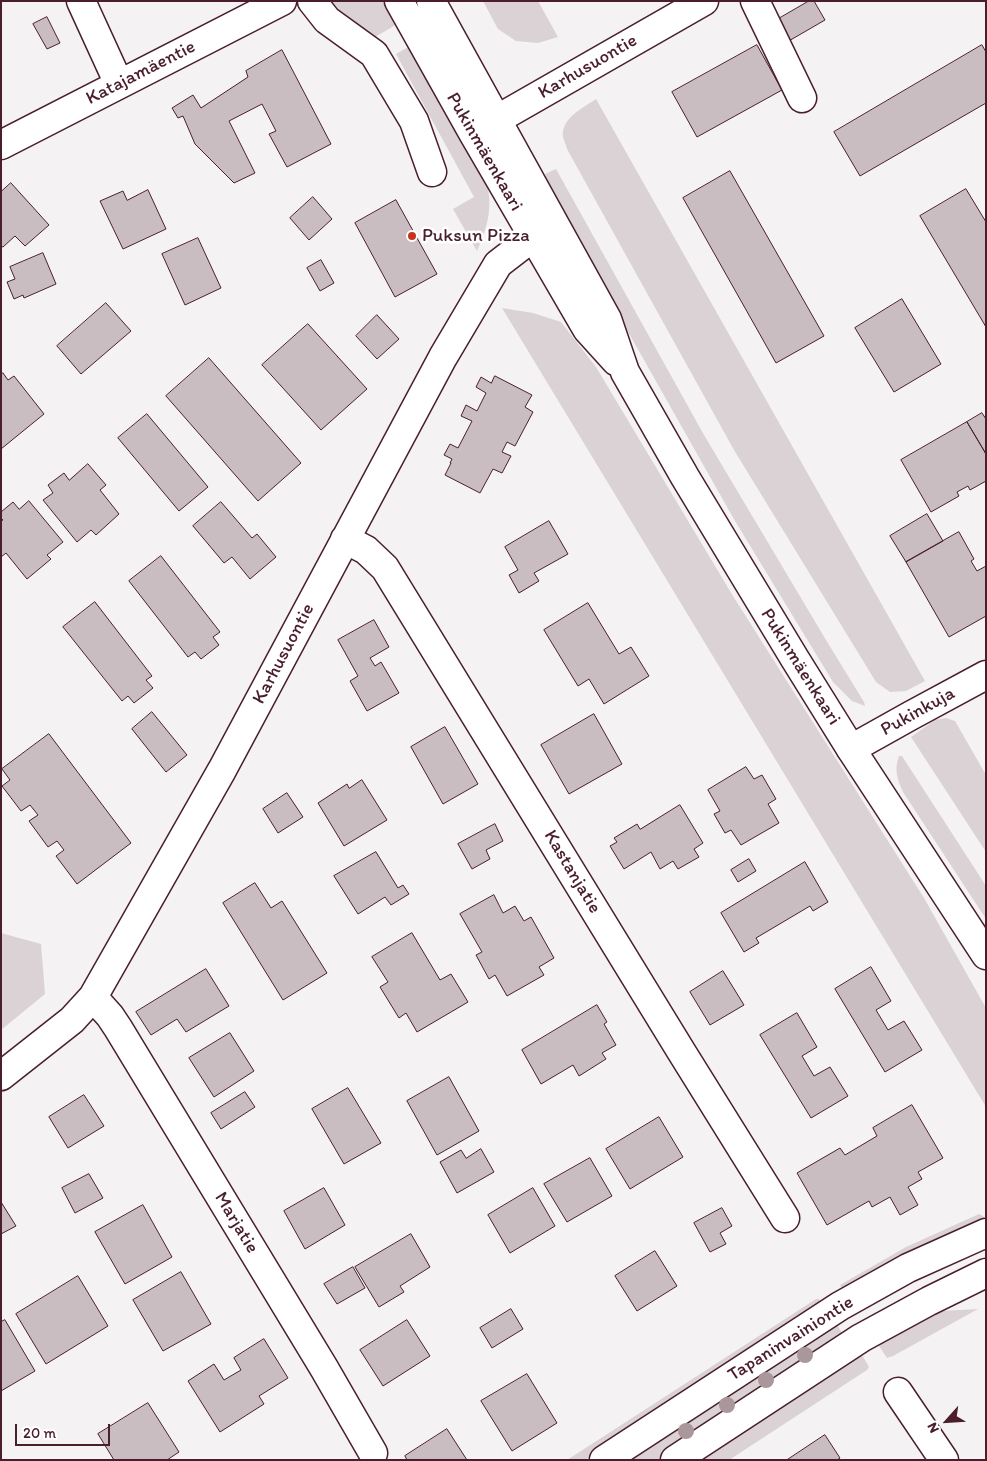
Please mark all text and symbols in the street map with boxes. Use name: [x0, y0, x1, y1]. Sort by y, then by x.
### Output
street label: Karhusuontie: [535, 30, 641, 104]
street label: Katajamäentie: [82, 36, 200, 110]
street label: Pukinmäenkaari: [441, 89, 527, 215]
place label: Puksun Pizza: [422, 225, 530, 247]
marker: Puksun Pizza: [406, 230, 418, 242]
street label: Karhusuontie: [248, 600, 320, 708]
street label: Pukinmäenkaari: [755, 604, 845, 730]
street label: Pukinkuja: [877, 682, 959, 742]
street label: Kastanjatie: [538, 826, 606, 918]
street label: Marjatie: [209, 1188, 263, 1258]
street label: Tapaninvainiontie: [724, 1291, 858, 1387]
north arrow: [922, 1396, 972, 1446]
scale bar: [18, 1414, 112, 1446]
text: N: [923, 1420, 943, 1436]
text: 20 m: [23, 1424, 56, 1442]

